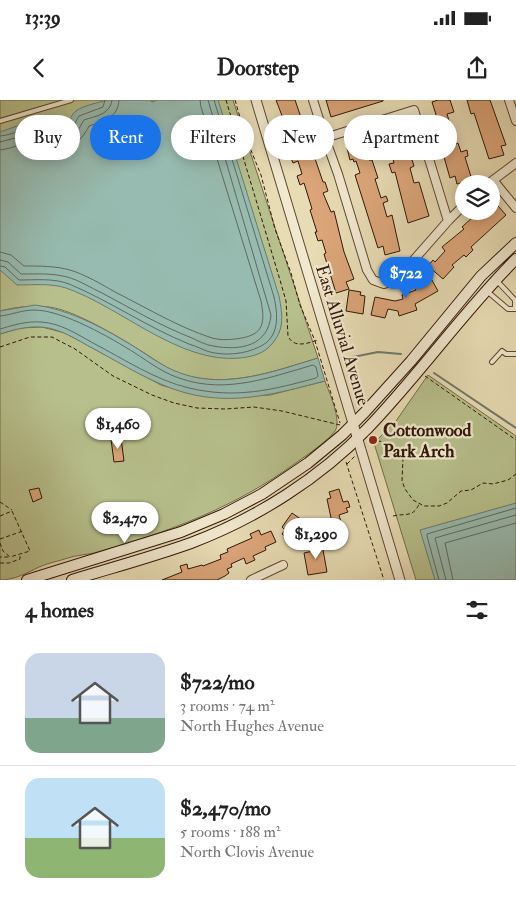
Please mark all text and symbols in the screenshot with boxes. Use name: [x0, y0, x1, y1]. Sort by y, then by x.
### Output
text: 13:39: [25, 6, 61, 30]
icon: back: [25, 54, 53, 82]
text: Doorstep: [217, 54, 299, 82]
icon: share: [463, 54, 491, 82]
chip: Buy: [15, 115, 80, 160]
chip: Rent: [90, 115, 161, 160]
chip: Filters: [171, 115, 254, 160]
chip: New: [264, 115, 334, 160]
chip: Apartment: [344, 115, 457, 160]
map controls: [455, 175, 500, 220]
button: layers: [455, 175, 500, 220]
pin: $722: [376, 256, 436, 299]
street label: East Alluvial Avenue: [310, 262, 375, 409]
text: $722: [390, 263, 422, 283]
pin: $1,460: [77, 408, 159, 450]
text: $1,460: [96, 414, 140, 434]
place label: Cottonwood Park Arch: [383, 419, 472, 463]
marker: Cottonwood Park Arch: [367, 434, 379, 446]
pin: $2,470: [84, 502, 166, 544]
text: $2,470: [102, 508, 148, 528]
pin: $1,290: [275, 518, 357, 560]
text: $1,290: [294, 524, 338, 544]
icon: filters: [463, 596, 491, 624]
text: 4 homes: [25, 597, 94, 624]
text: $722/mo: [180, 669, 255, 696]
icon: home: [65, 673, 125, 733]
text: 3 rooms · 74 m²: [180, 696, 274, 716]
text: North Hughes Avenue: [180, 716, 324, 736]
text: $2,470/mo: [180, 795, 271, 822]
icon: home: [65, 798, 125, 858]
text: 5 rooms · 188 m²: [180, 822, 281, 842]
text: North Clovis Avenue: [180, 842, 314, 862]

